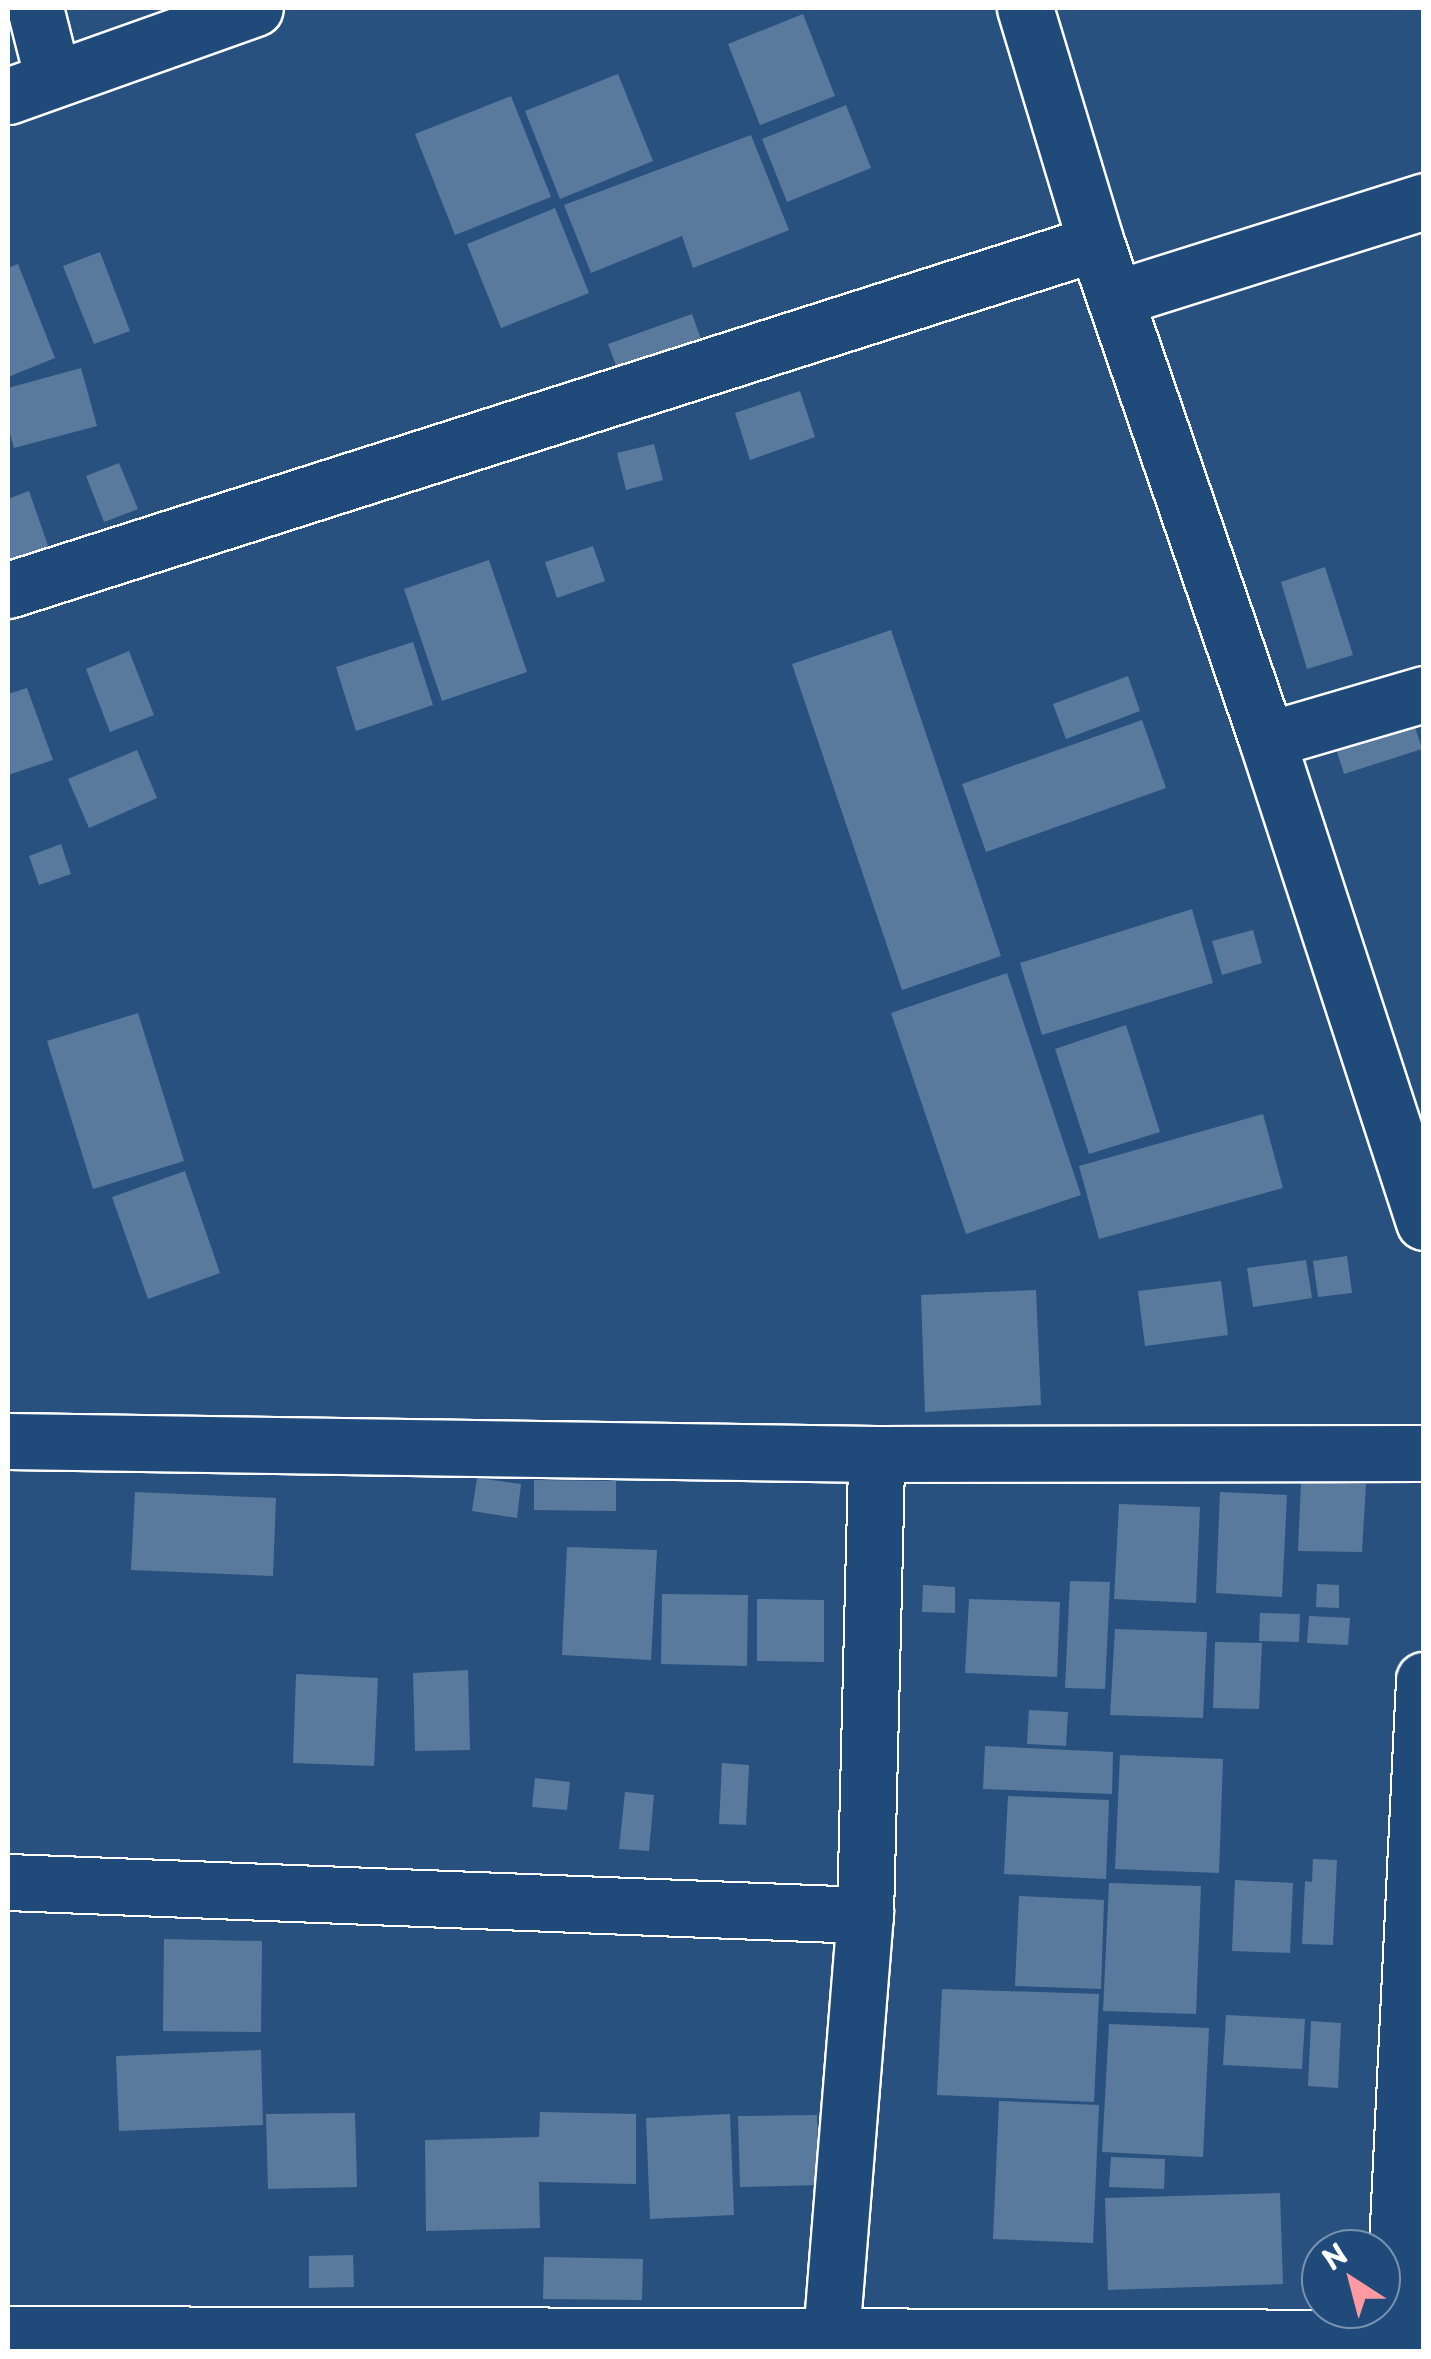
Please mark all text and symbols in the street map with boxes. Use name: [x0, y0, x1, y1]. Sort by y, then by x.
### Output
north arrow: [1301, 2229, 1401, 2329]
text: N: [1313, 2232, 1356, 2280]

